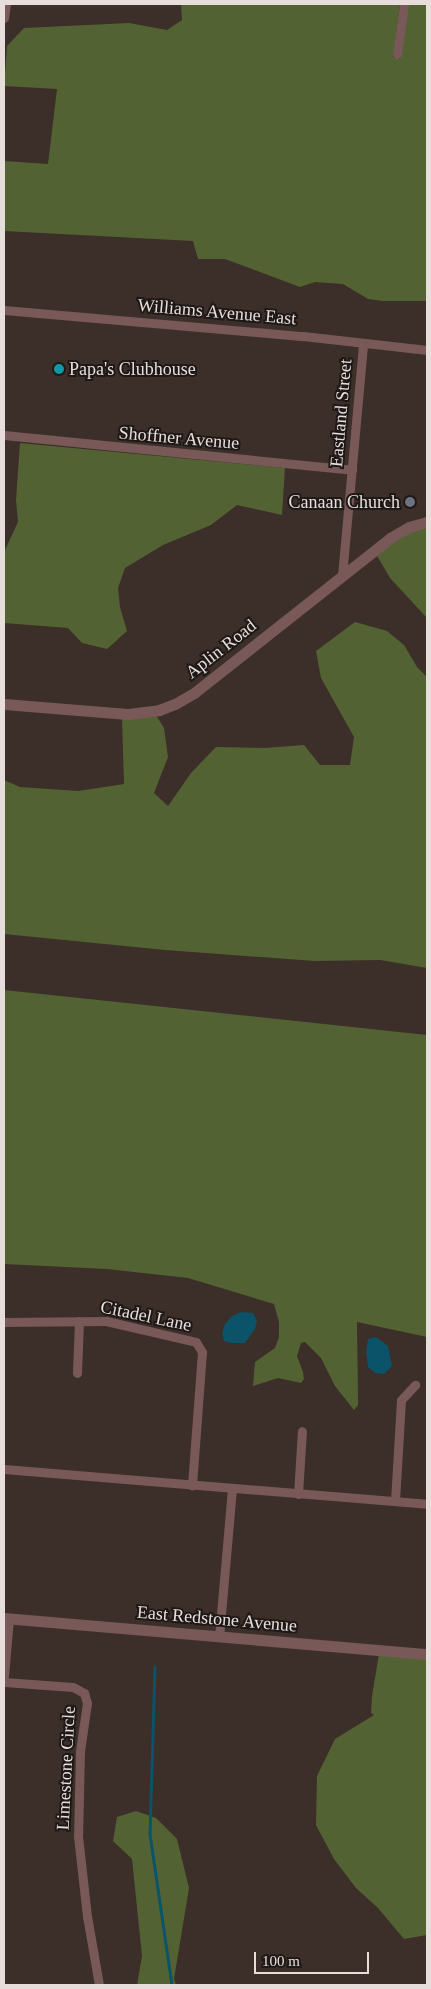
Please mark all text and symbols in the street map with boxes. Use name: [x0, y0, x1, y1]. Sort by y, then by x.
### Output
street label: Williams Avenue East: [136, 294, 298, 330]
place label: Papa's Clubhouse: [69, 358, 196, 380]
street label: Eastland Street: [326, 358, 356, 468]
marker: Papa's Clubhouse: [53, 363, 65, 375]
street label: Shoffner Avenue: [117, 422, 241, 454]
place label: Canaan Church: [289, 491, 400, 513]
marker: Canaan Church: [404, 496, 416, 508]
street label: Aplin Road: [181, 615, 261, 683]
street label: Citadel Lane: [99, 1296, 193, 1336]
street label: East Redstone Avenue: [136, 1601, 298, 1637]
street label: Limestone Circle: [52, 1705, 80, 1831]
scale bar: [256, 1942, 371, 1974]
text: 100 m: [262, 1953, 300, 1969]

